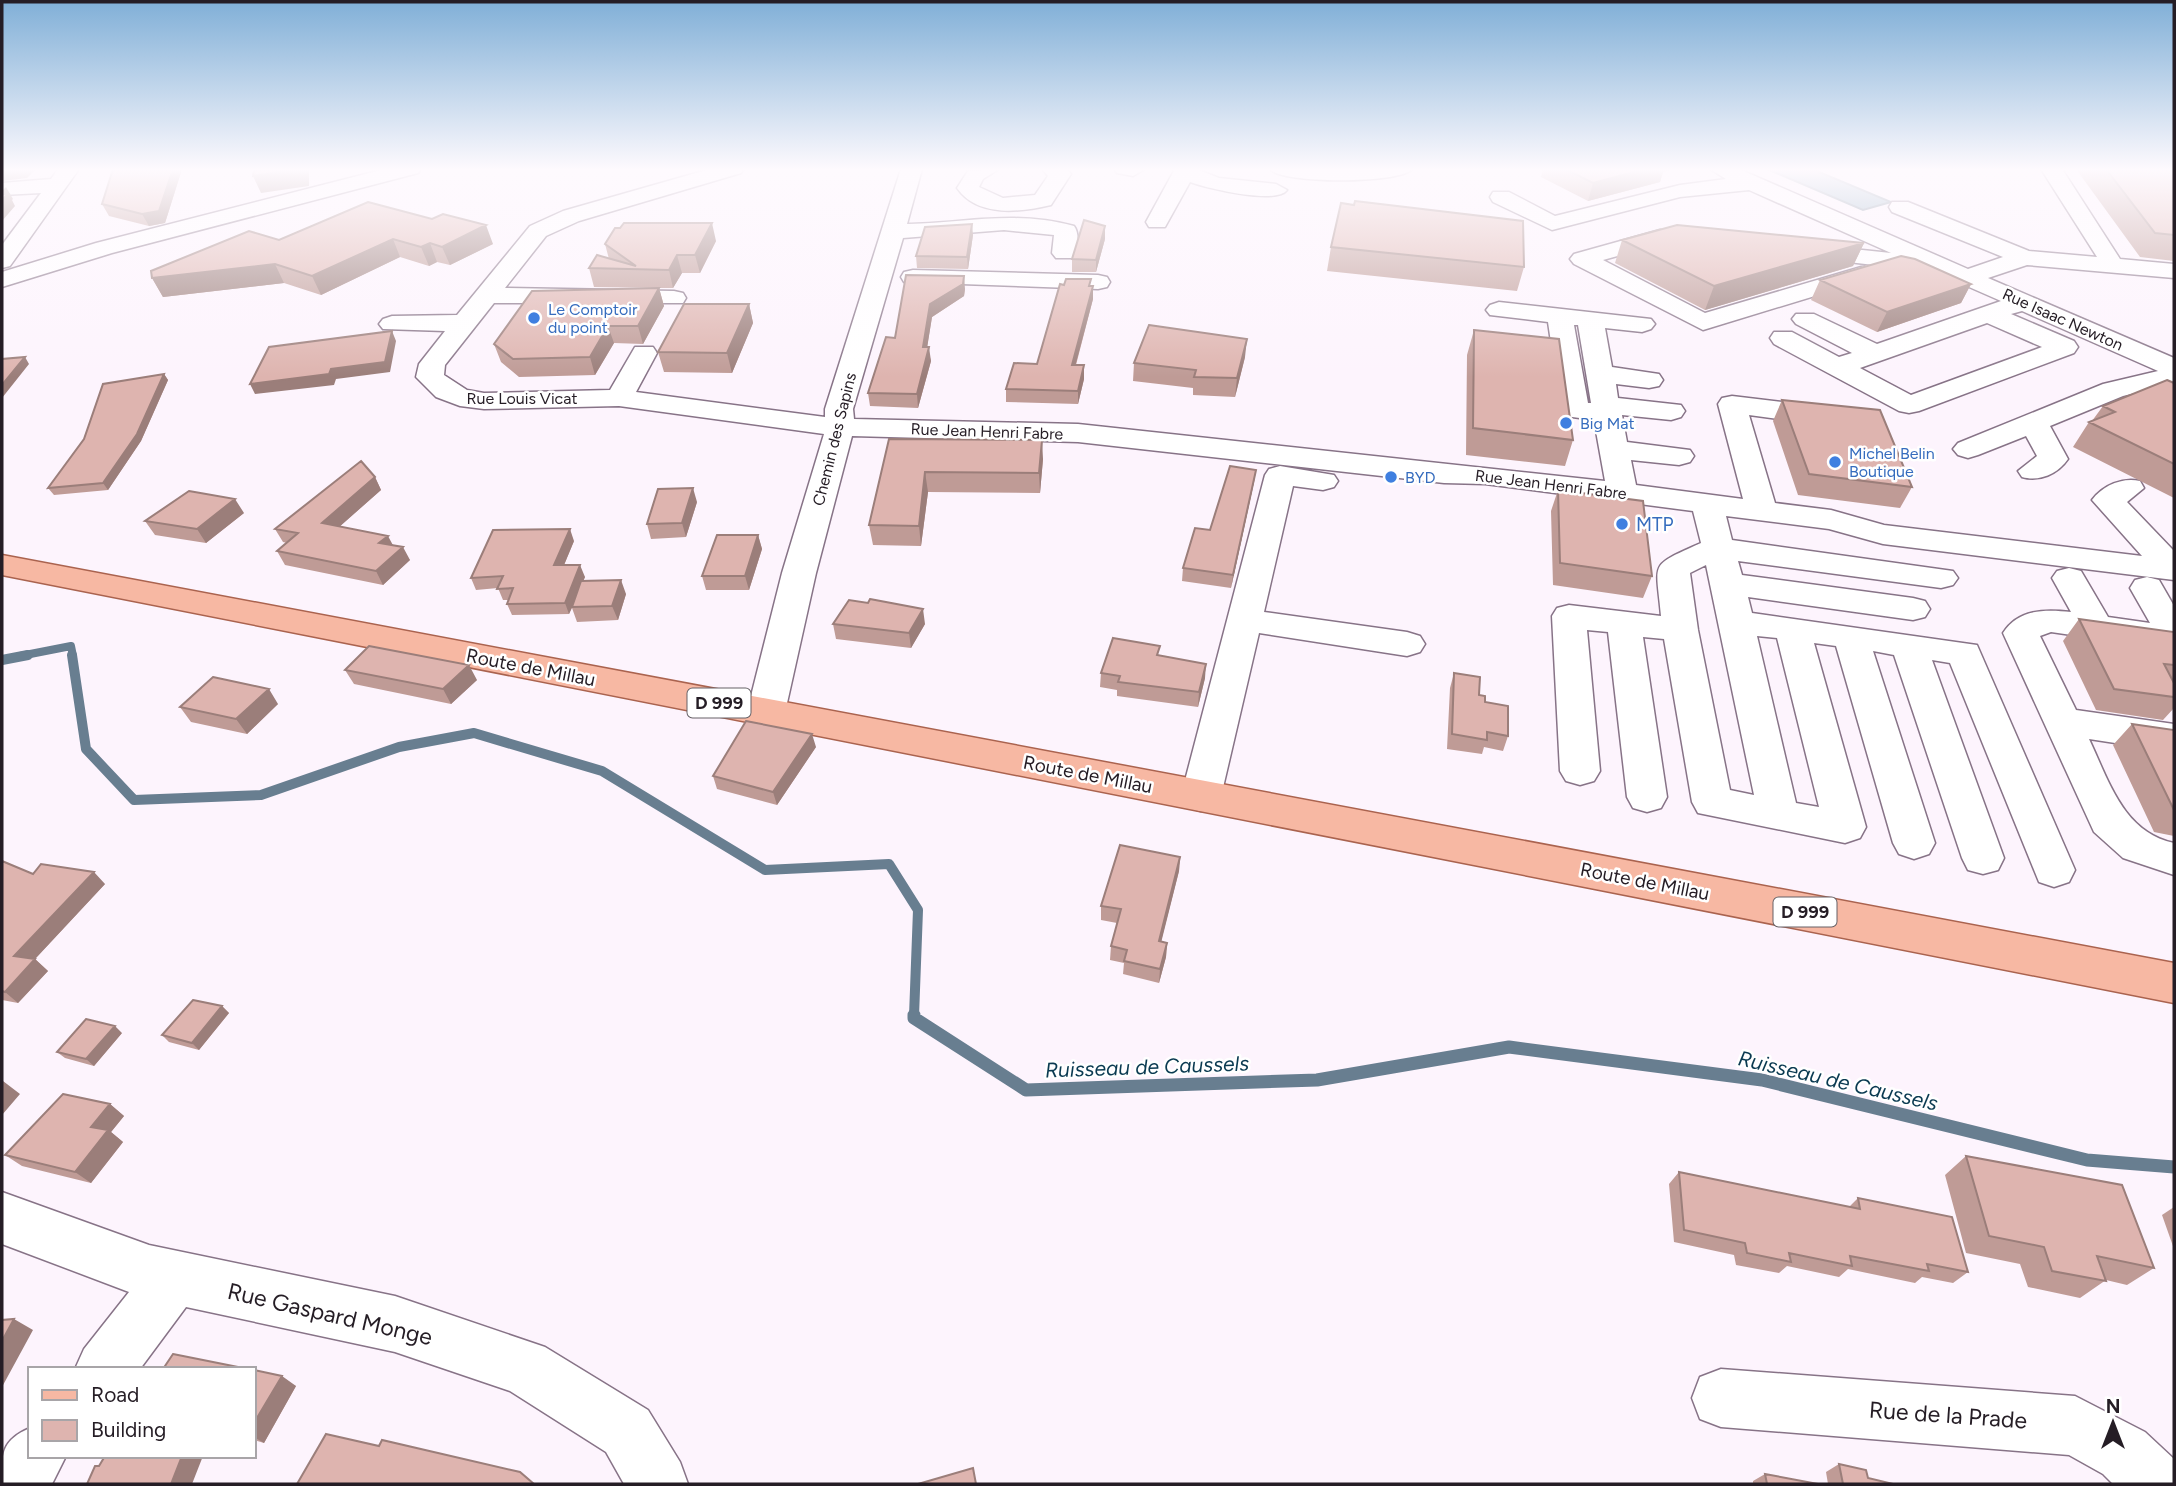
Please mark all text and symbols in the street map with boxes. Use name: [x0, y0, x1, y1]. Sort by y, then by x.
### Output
street label: Rue Isaac Newton: [2000, 284, 2126, 355]
place label: Le Comptoir du point: [548, 300, 638, 337]
marker: Le Comptoir du point: [526, 310, 542, 326]
street label: Chemin des Sapins: [809, 371, 860, 508]
street label: Rue Louis Vicat: [467, 389, 577, 408]
place label: Big Mat: [1580, 414, 1635, 433]
marker: Big Mat: [1558, 415, 1574, 431]
street label: Rue Jean Henri Fabre: [910, 419, 1064, 444]
place label: Michel Belin Boutique: [1849, 444, 1935, 481]
marker: Michel Belin Boutique: [1827, 454, 1843, 470]
street label: Rue Jean Henri Fabre: [1474, 466, 1628, 503]
place label: BYD: [1405, 468, 1435, 487]
marker: BYD: [1383, 469, 1399, 485]
place label: MTP: [1636, 513, 1674, 536]
marker: MTP: [1614, 516, 1630, 532]
street label: Route de Millau: [464, 644, 597, 691]
road number: D 999: [688, 688, 750, 718]
street label: Route de Millau: [1021, 751, 1154, 798]
street label: Route de Millau: [1578, 858, 1711, 905]
road number: D 999: [1773, 897, 1836, 926]
water label: Ruisseau de Caussels: [1736, 1045, 1941, 1116]
water label: Ruisseau de Caussels: [1045, 1050, 1250, 1083]
street label: Rue Gaspard Monge: [225, 1277, 435, 1351]
legend: [28, 1367, 256, 1458]
text: Road: [91, 1382, 139, 1407]
north arrow: [2078, 1388, 2148, 1458]
text: N: [2106, 1395, 2120, 1418]
street label: Rue de la Prade: [1868, 1396, 2028, 1434]
text: Building: [91, 1417, 166, 1442]

